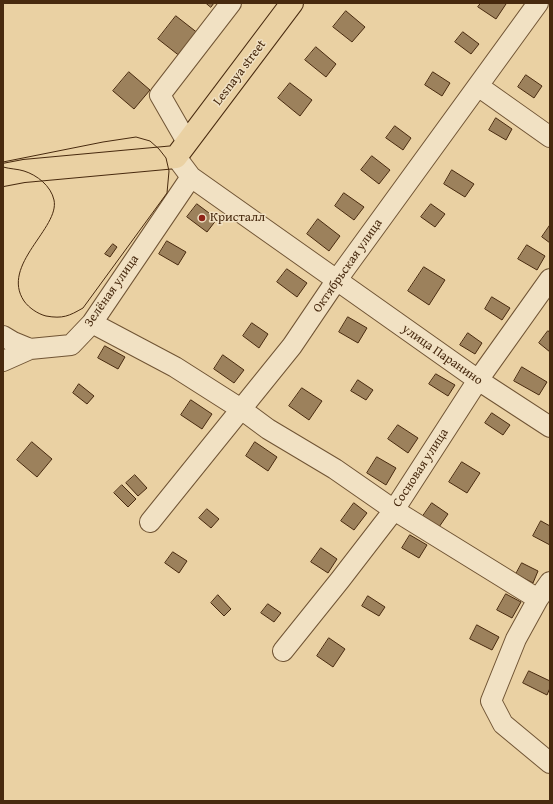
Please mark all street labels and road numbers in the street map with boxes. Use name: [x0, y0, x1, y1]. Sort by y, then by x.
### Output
street label: Lesnaya street: [210, 37, 270, 109]
street label: Октябрьская улица: [310, 216, 386, 316]
street label: Зелёная улица: [81, 252, 143, 330]
street label: улица Паранино: [399, 321, 485, 389]
street label: Сосновая улица: [390, 426, 452, 510]

